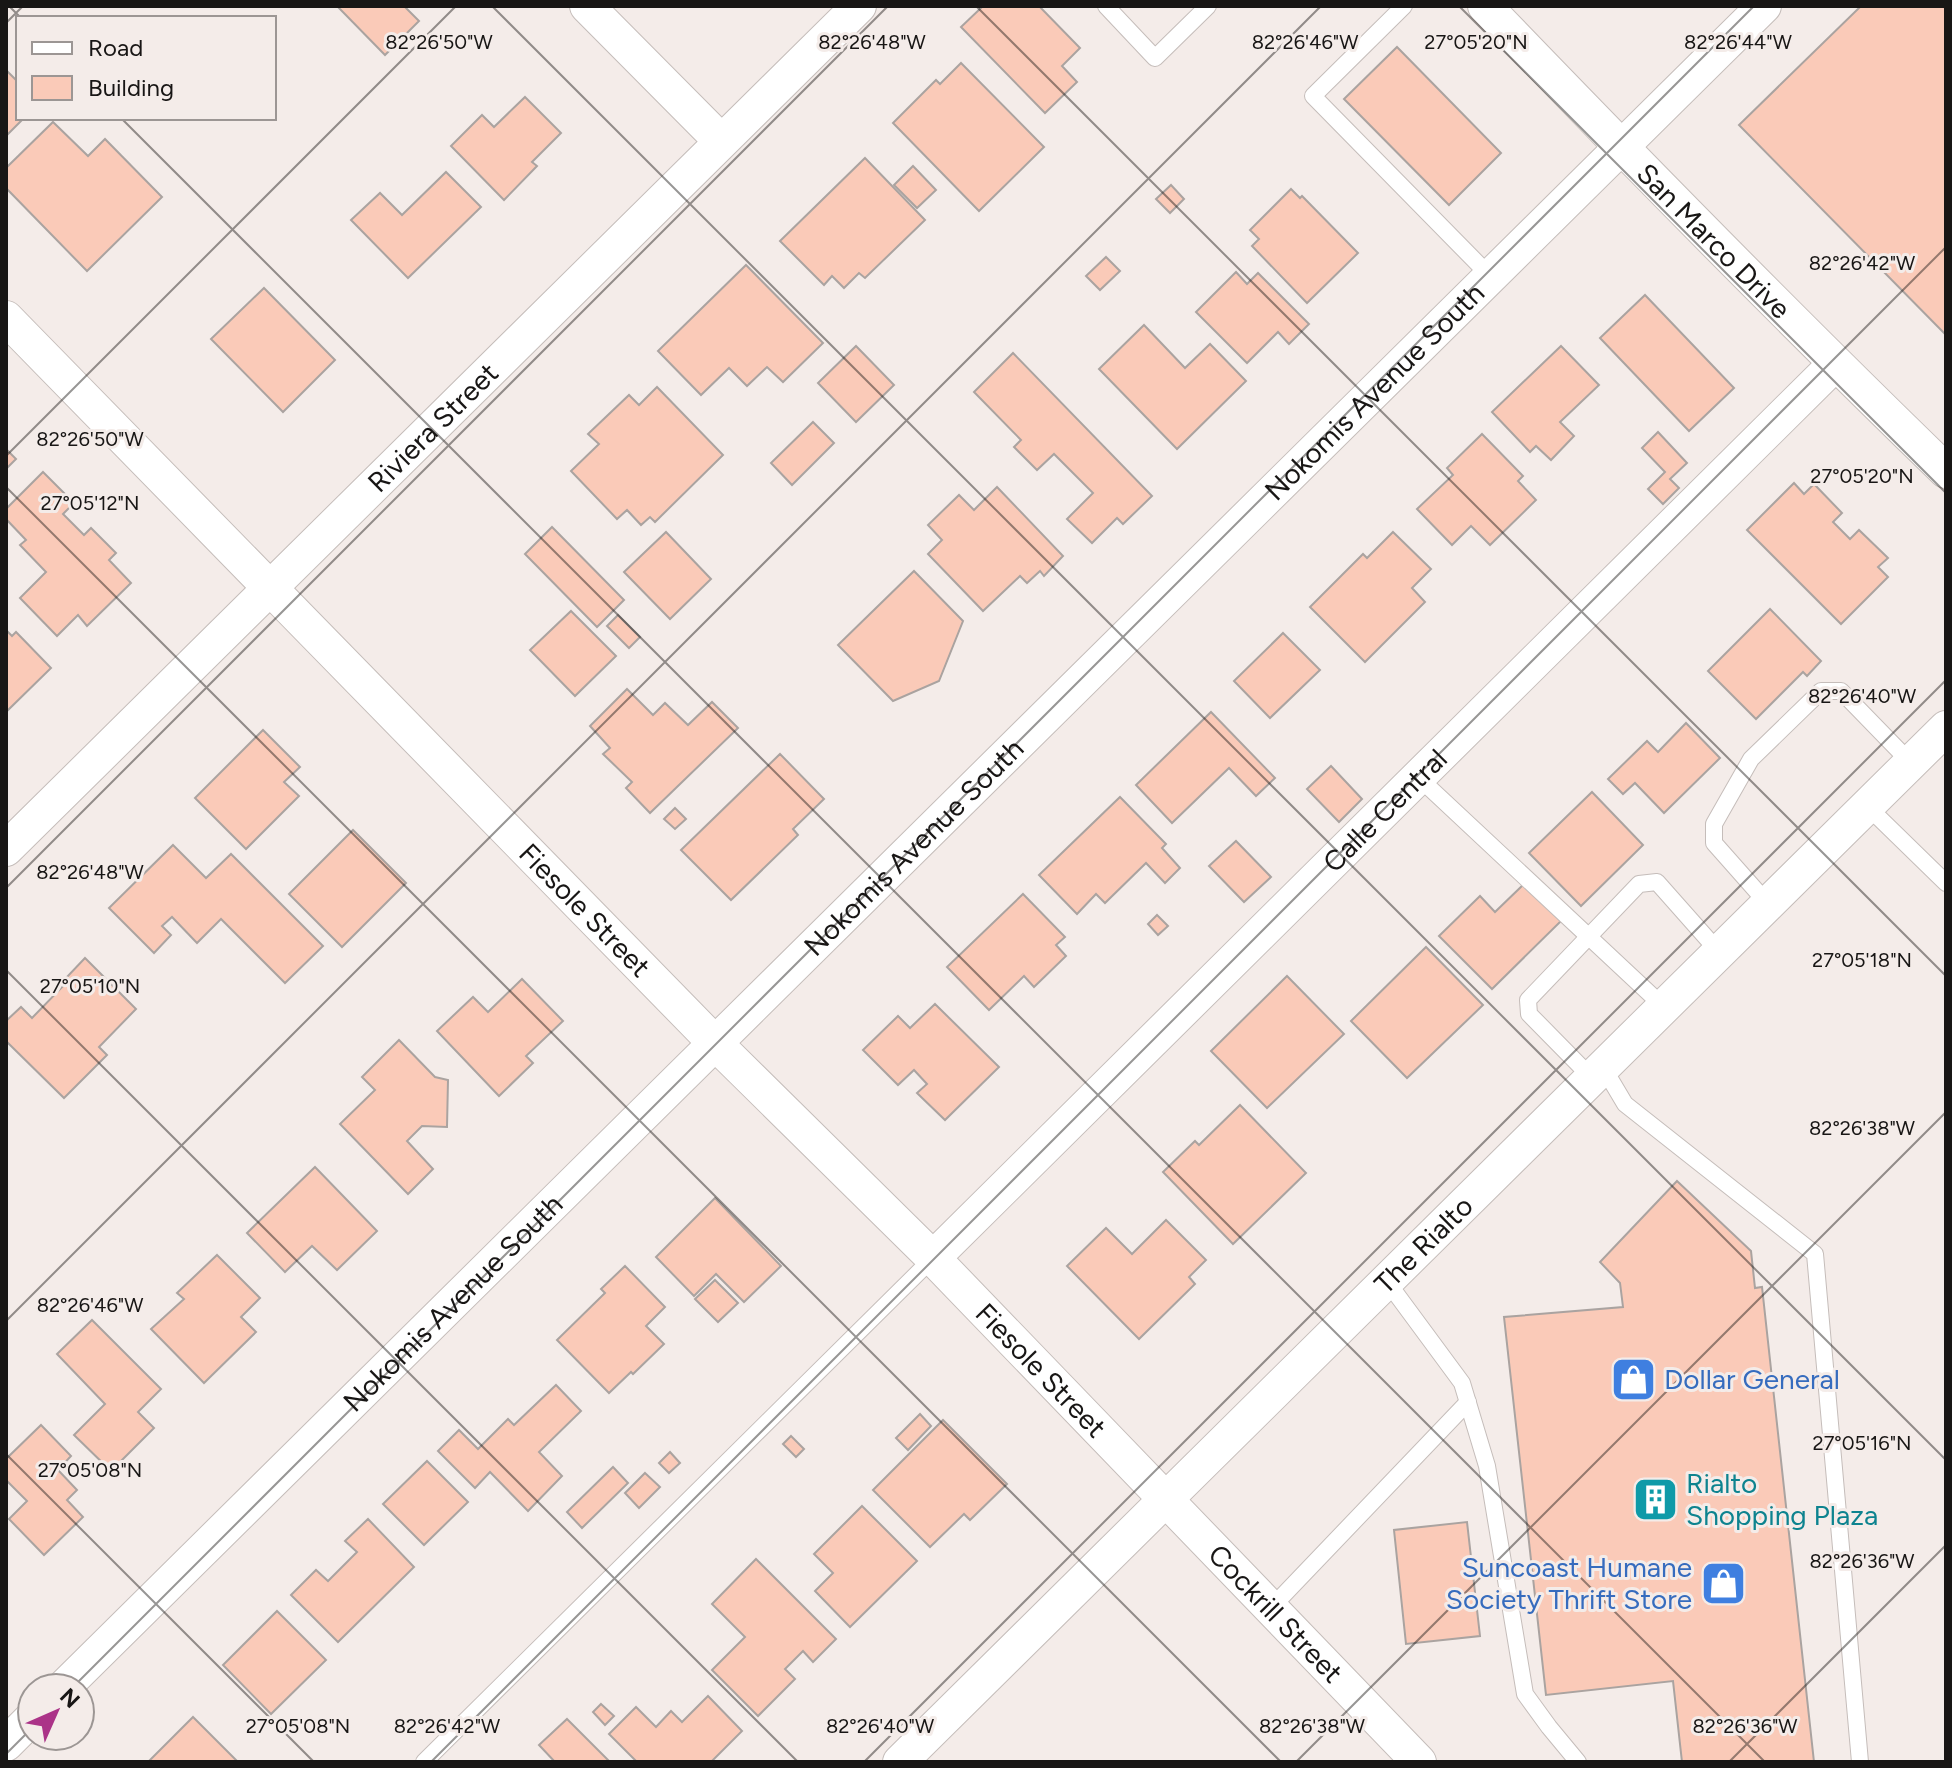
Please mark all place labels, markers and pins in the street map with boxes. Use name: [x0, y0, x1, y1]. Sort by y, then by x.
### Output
shop icon: Dollar General: [1609, 1355, 1657, 1403]
place label: Dollar General: [1664, 1362, 1840, 1396]
place label: Rialto Shopping Plaza: [1686, 1466, 1878, 1532]
building icon: Rialto Shopping Plaza: [1631, 1475, 1679, 1523]
place label: Suncoast Humane Society Thrift Store: [1446, 1550, 1692, 1616]
shop icon: Suncoast Humane Society Thrift Store: [1699, 1559, 1747, 1607]

